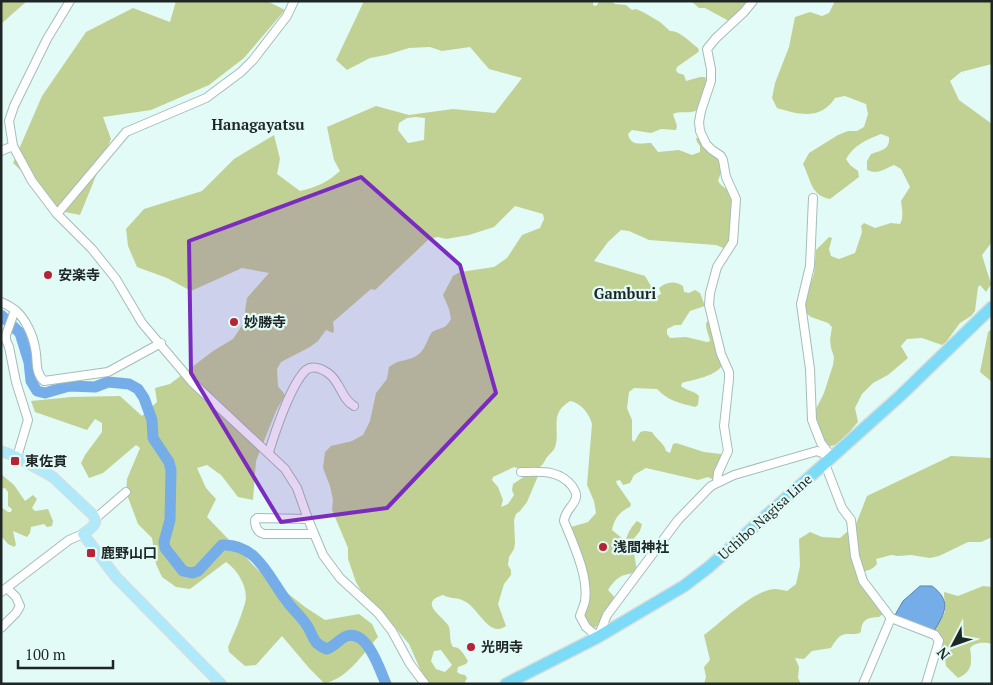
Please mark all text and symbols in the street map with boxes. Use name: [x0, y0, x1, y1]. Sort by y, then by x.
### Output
district label: Hanagayatsu: [211, 114, 305, 134]
place label: 安楽寺: [58, 265, 100, 284]
marker: 安楽寺: [42, 269, 54, 281]
district label: Gamburi: [594, 283, 656, 303]
place label: 妙勝寺: [244, 312, 286, 331]
marker: 妙勝寺: [228, 316, 240, 328]
place label: 東佐貫: [25, 451, 67, 470]
marker: 東佐貫: [9, 455, 21, 467]
street label: Uchibo Nagisa Line: [714, 469, 816, 564]
place label: 浅間神社: [613, 537, 669, 556]
marker: 浅間神社: [597, 541, 609, 553]
place label: 鹿野山口: [101, 543, 157, 562]
marker: 鹿野山口: [85, 547, 97, 559]
north arrow: [928, 620, 978, 670]
place label: 光明寺: [481, 637, 523, 656]
scale bar: [18, 638, 112, 670]
marker: 光明寺: [465, 641, 477, 653]
text: N: [932, 643, 953, 664]
text: 100 m: [25, 644, 66, 664]

